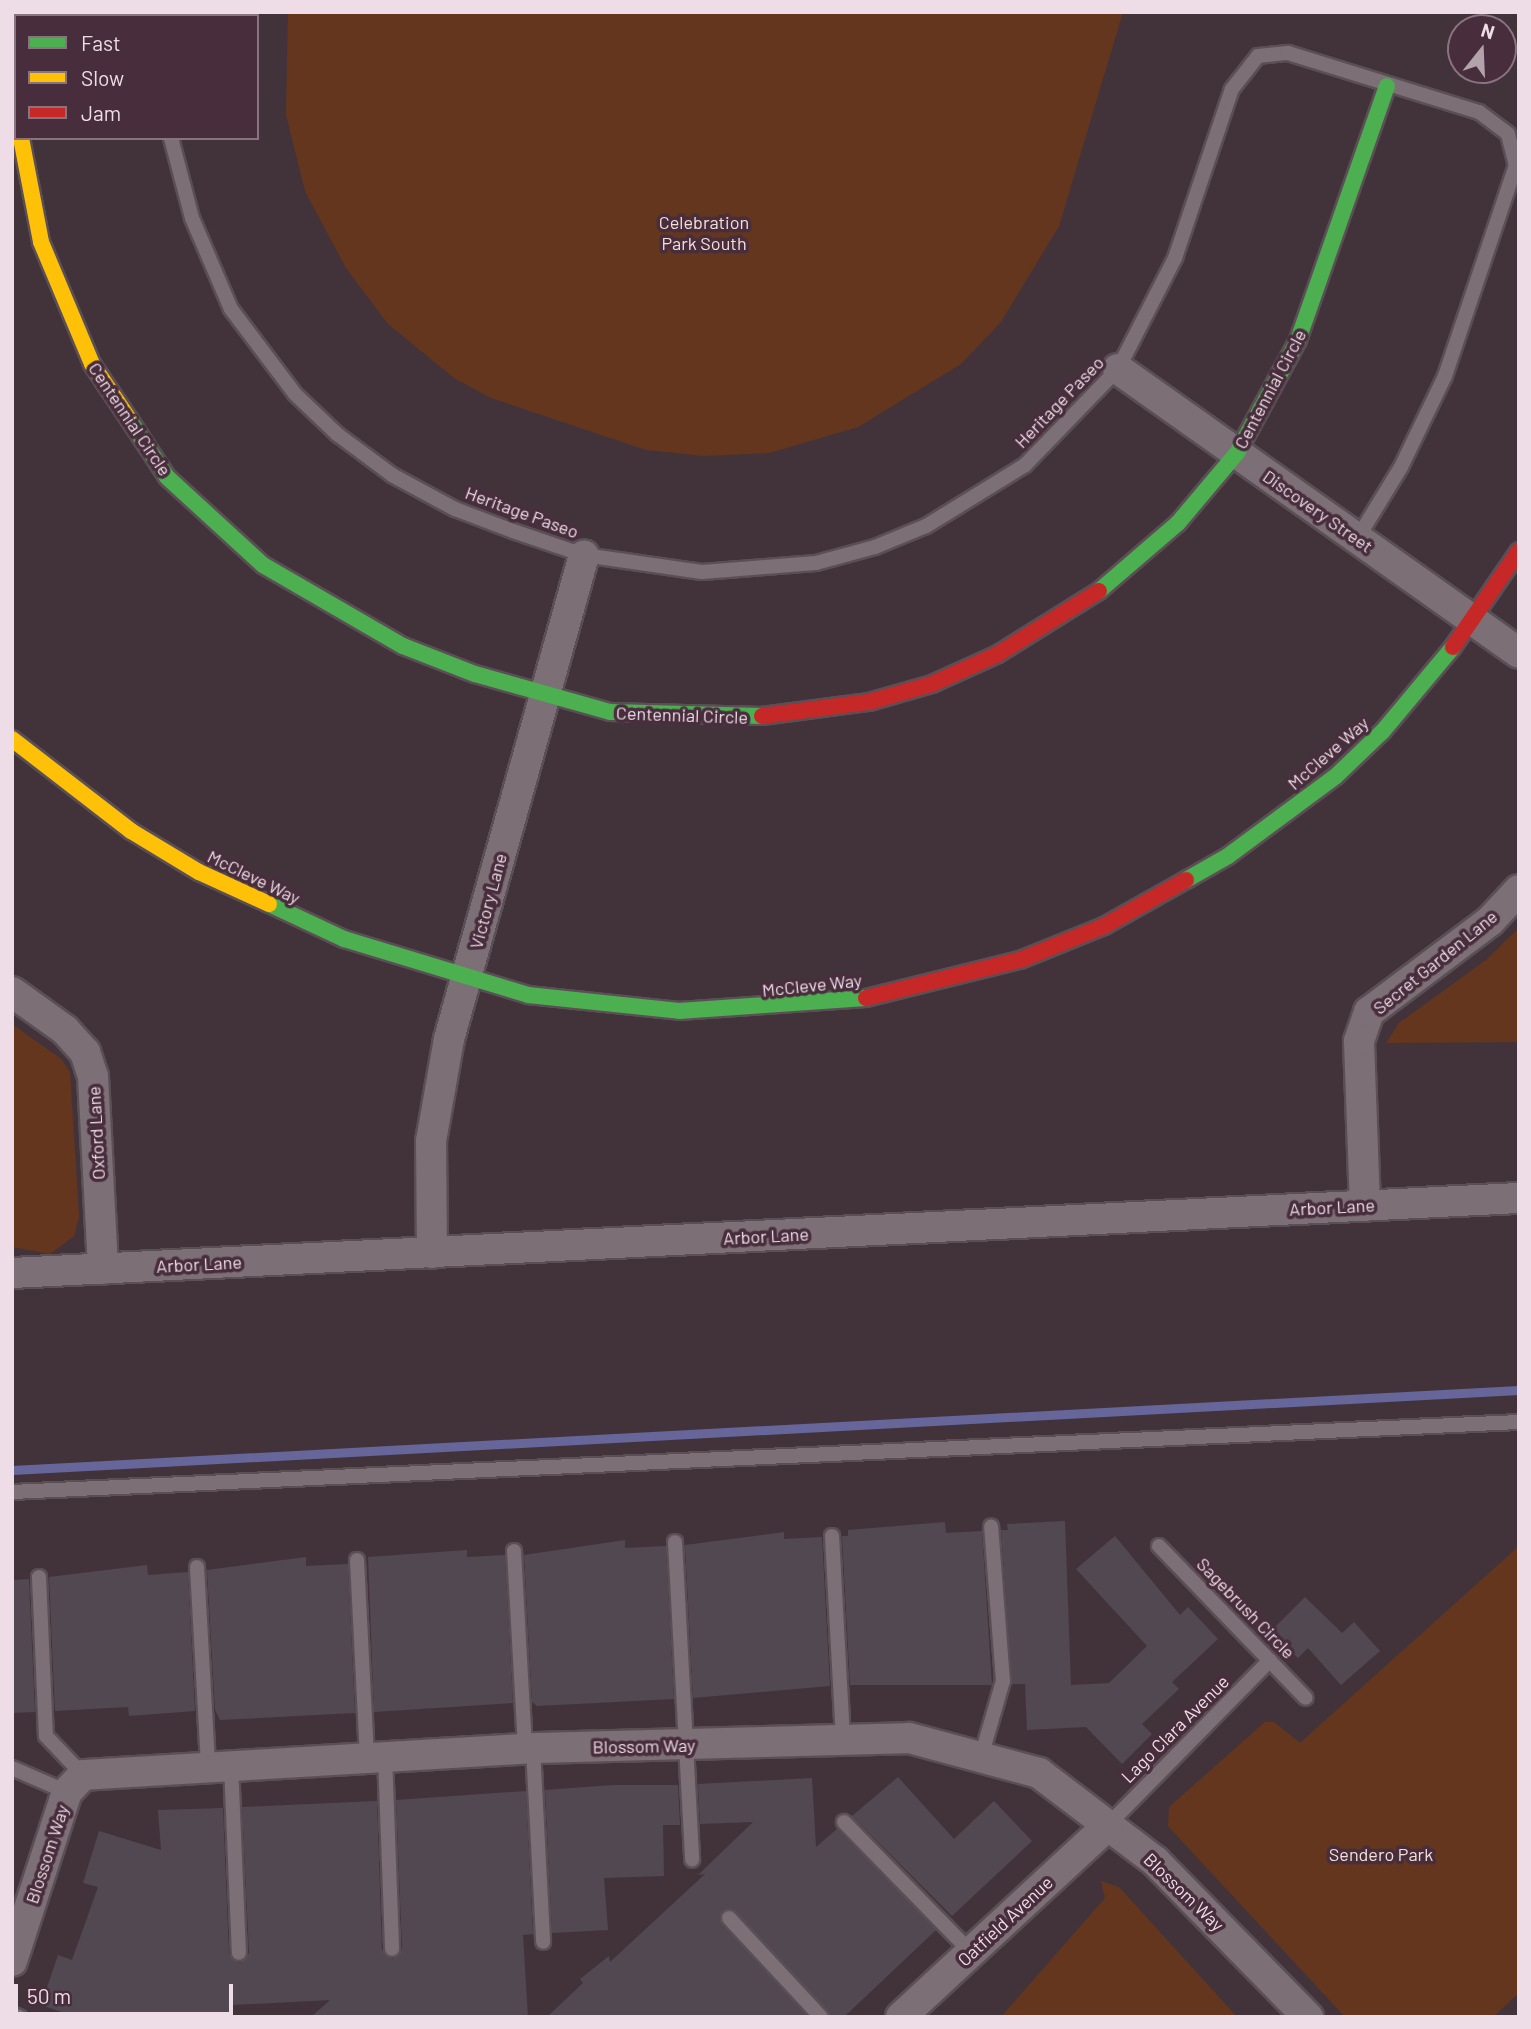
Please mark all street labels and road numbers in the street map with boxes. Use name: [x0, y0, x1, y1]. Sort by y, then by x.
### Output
street label: Centennial Circle: [1229, 326, 1311, 452]
street label: Heritage Paseo: [1010, 352, 1108, 452]
street label: Centennial Circle: [84, 358, 176, 480]
street label: Discovery Street: [1259, 465, 1377, 557]
street label: Heritage Paseo: [462, 482, 582, 542]
street label: Centennial Circle: [616, 702, 748, 728]
street label: McCleve Way: [1283, 712, 1373, 794]
street label: McCleve Way: [204, 845, 304, 909]
street label: Victory Lane: [465, 851, 511, 951]
street label: Secret Garden Lane: [1369, 905, 1501, 1019]
street label: McCleve Way: [761, 969, 863, 1001]
street label: Oxford Lane: [83, 1086, 109, 1180]
street label: Arbor Lane: [1289, 1194, 1375, 1220]
street label: Arbor Lane: [723, 1223, 809, 1249]
street label: Arbor Lane: [156, 1251, 242, 1277]
street label: Sagebrush Circle: [1192, 1553, 1300, 1663]
street label: Lago Clara Avenue: [1117, 1671, 1233, 1787]
street label: Blossom Way: [592, 1734, 696, 1758]
street label: Blossom Way: [21, 1802, 73, 1906]
street label: Blossom Way: [1139, 1848, 1229, 1936]
street label: Oatfield Avenue: [953, 1871, 1057, 1971]

